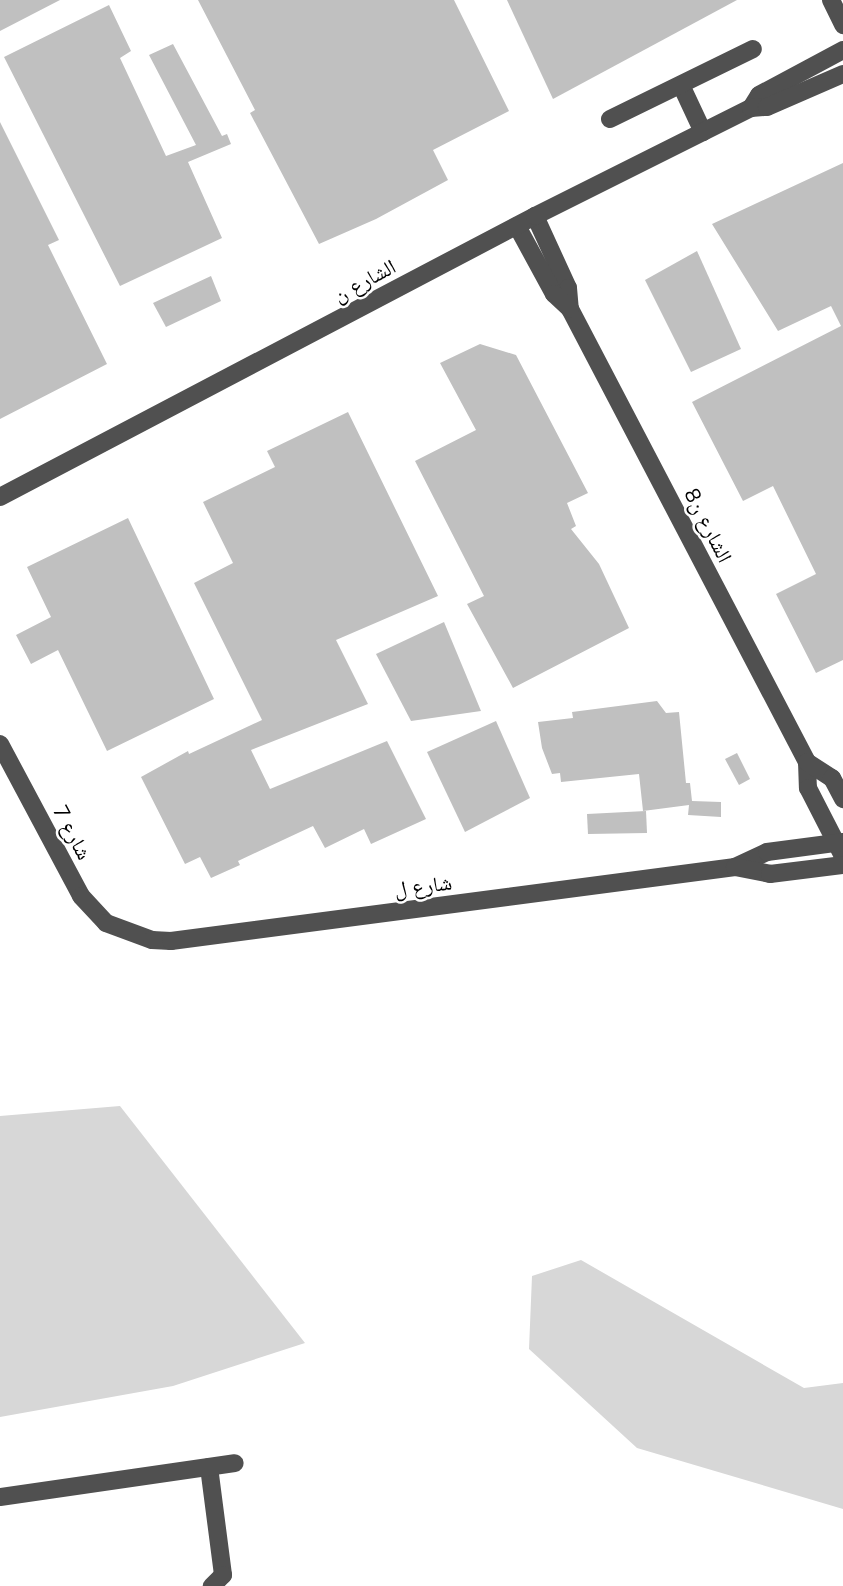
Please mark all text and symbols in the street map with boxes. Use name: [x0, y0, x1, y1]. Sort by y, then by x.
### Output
street label: الشارع ن: [328, 253, 400, 307]
street label: الشارع ن8: [680, 484, 738, 566]
street label: شارع 7: [48, 800, 98, 864]
street label: شارع ل: [393, 869, 453, 901]

